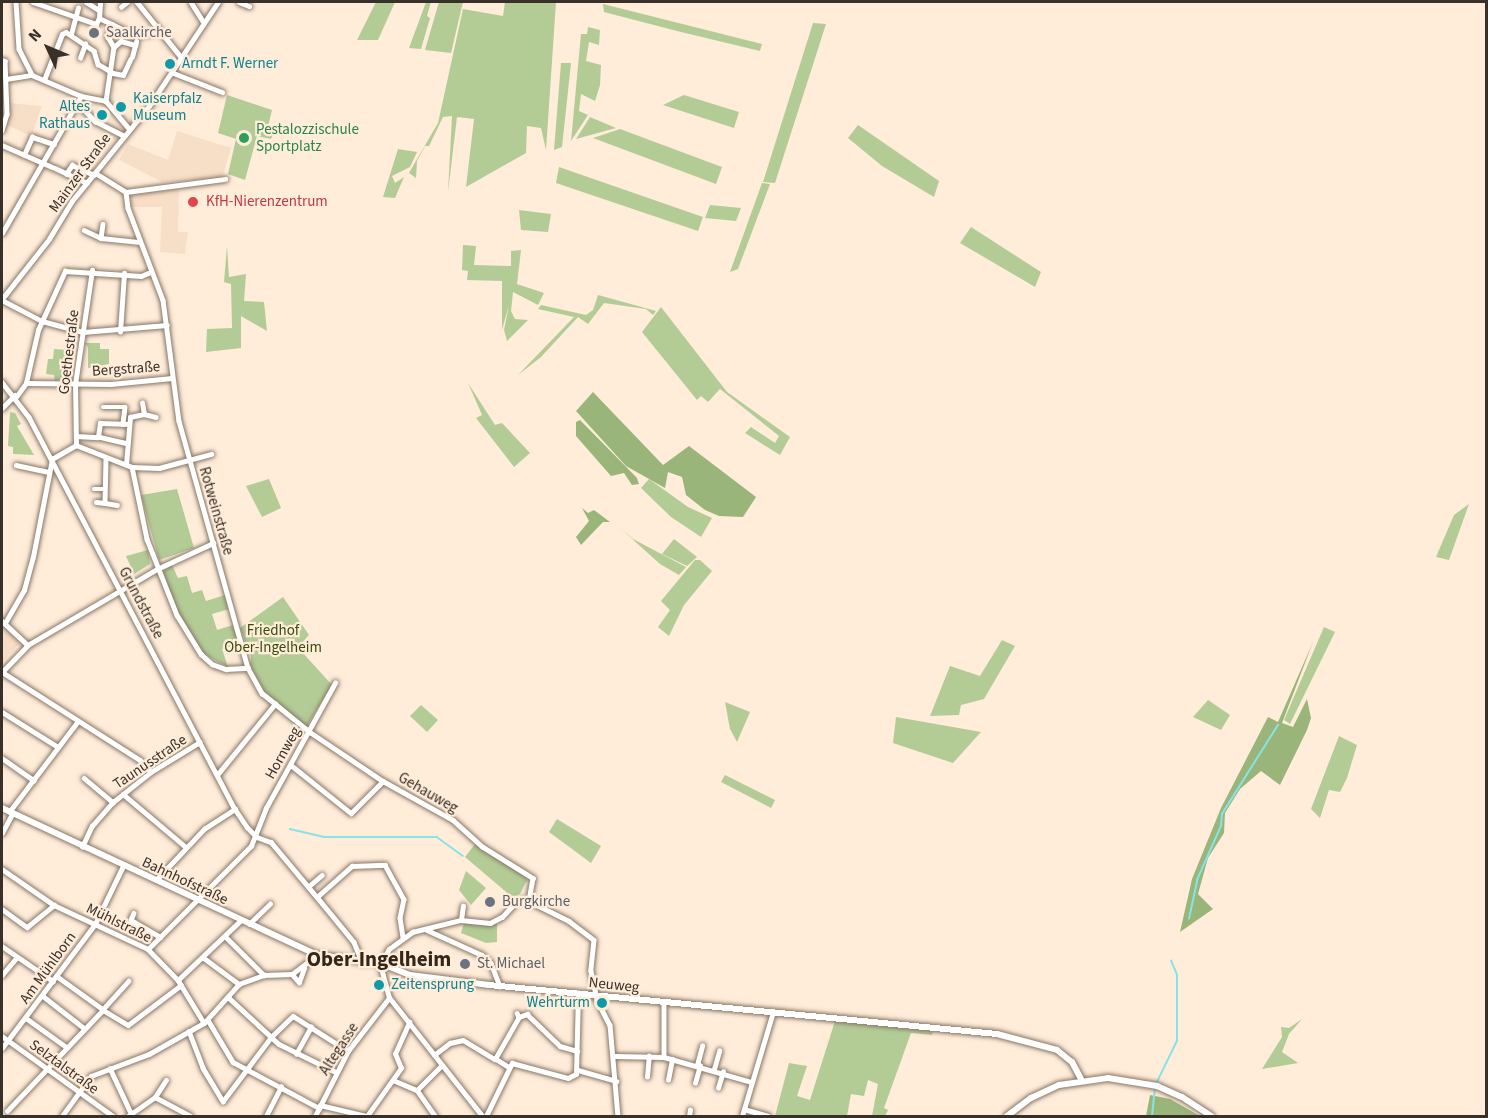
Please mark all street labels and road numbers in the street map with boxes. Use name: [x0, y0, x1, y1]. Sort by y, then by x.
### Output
street label: Mainzer Straße: [45, 130, 115, 216]
street label: Goethestraße: [55, 309, 83, 395]
street label: Bergstraße: [91, 358, 161, 380]
street label: Rotweinstraße: [195, 465, 237, 557]
street label: Grundstraße: [115, 564, 167, 642]
street label: Hornweg: [261, 724, 305, 782]
street label: Taunusstraße: [110, 731, 190, 793]
street label: Gehauweg: [395, 769, 461, 817]
street label: Bahnhofstraße: [139, 853, 231, 909]
street label: Mühlstraße: [83, 899, 155, 947]
street label: Am Mühlborn: [16, 929, 80, 1007]
street label: Neuweg: [588, 973, 640, 997]
street label: Altegasse: [315, 1019, 363, 1079]
street label: Selztalstraße: [26, 1036, 102, 1098]

